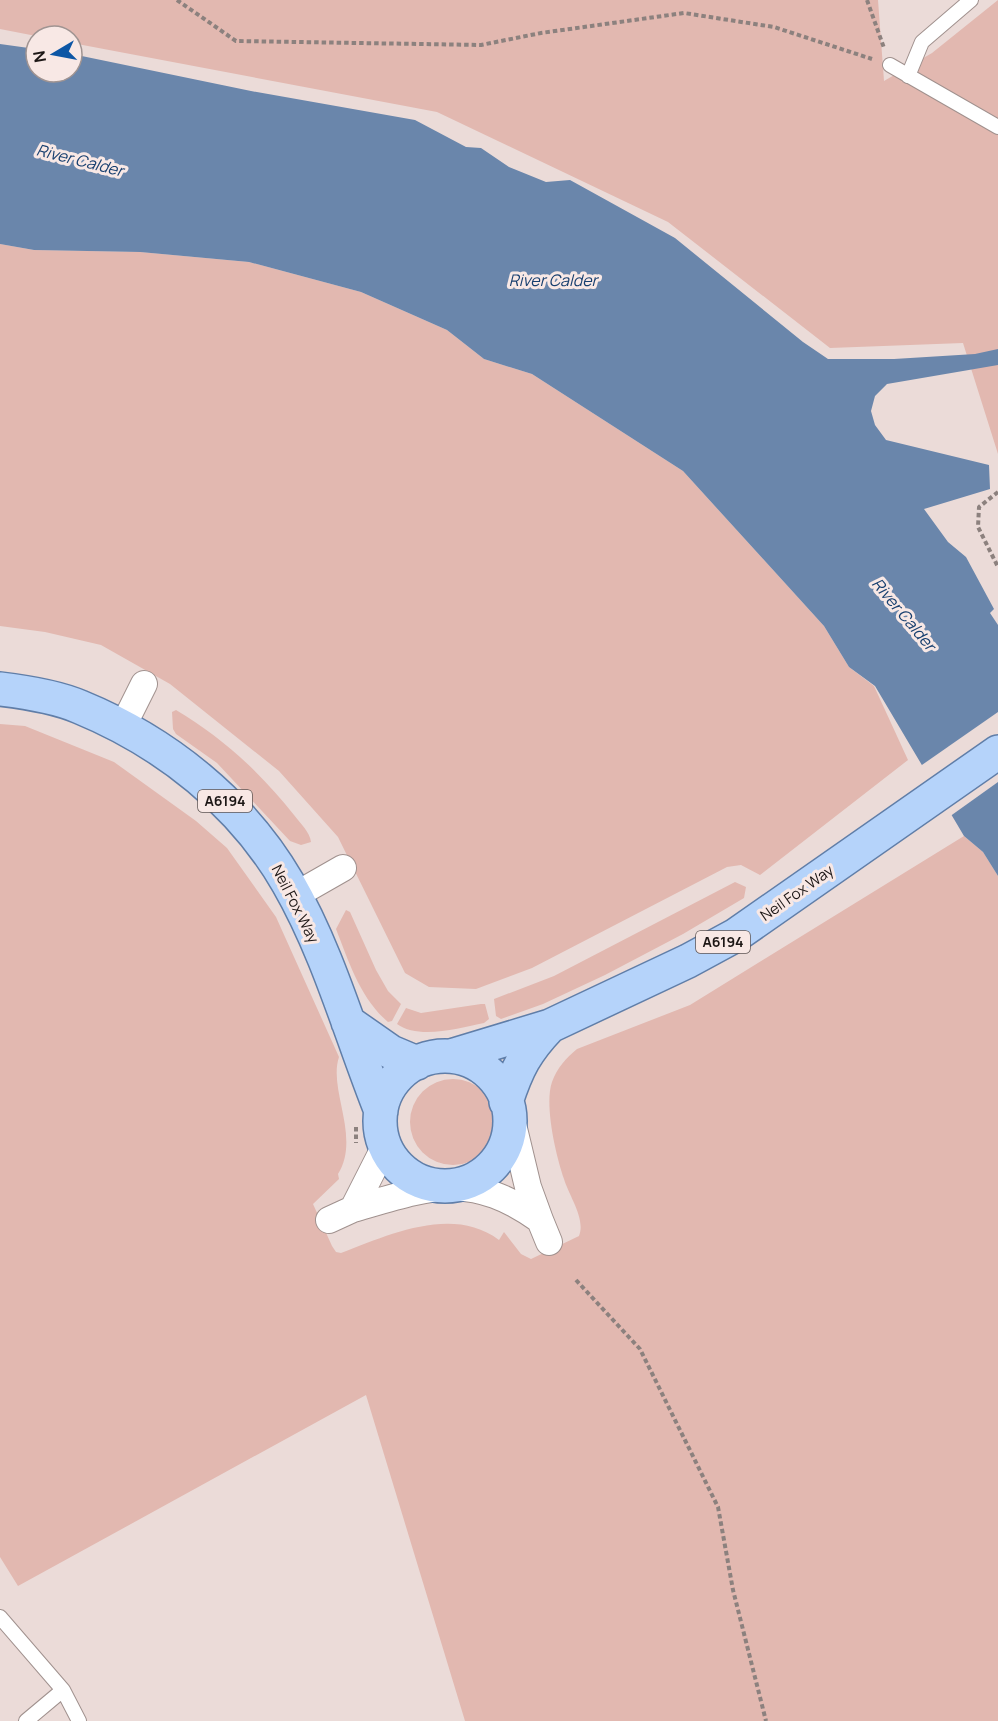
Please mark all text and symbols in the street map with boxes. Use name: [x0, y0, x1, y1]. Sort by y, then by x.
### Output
north arrow: [24, 24, 84, 84]
text: N: [27, 49, 51, 64]
water label: River Calder: [34, 139, 128, 182]
water label: River Calder: [509, 269, 600, 291]
water label: River Calder: [867, 573, 942, 657]
road number: A6194: [198, 790, 252, 812]
street label: Neil Fox Way: [756, 860, 838, 926]
street label: Neil Fox Way: [267, 861, 324, 947]
road number: A6194: [696, 931, 750, 953]

